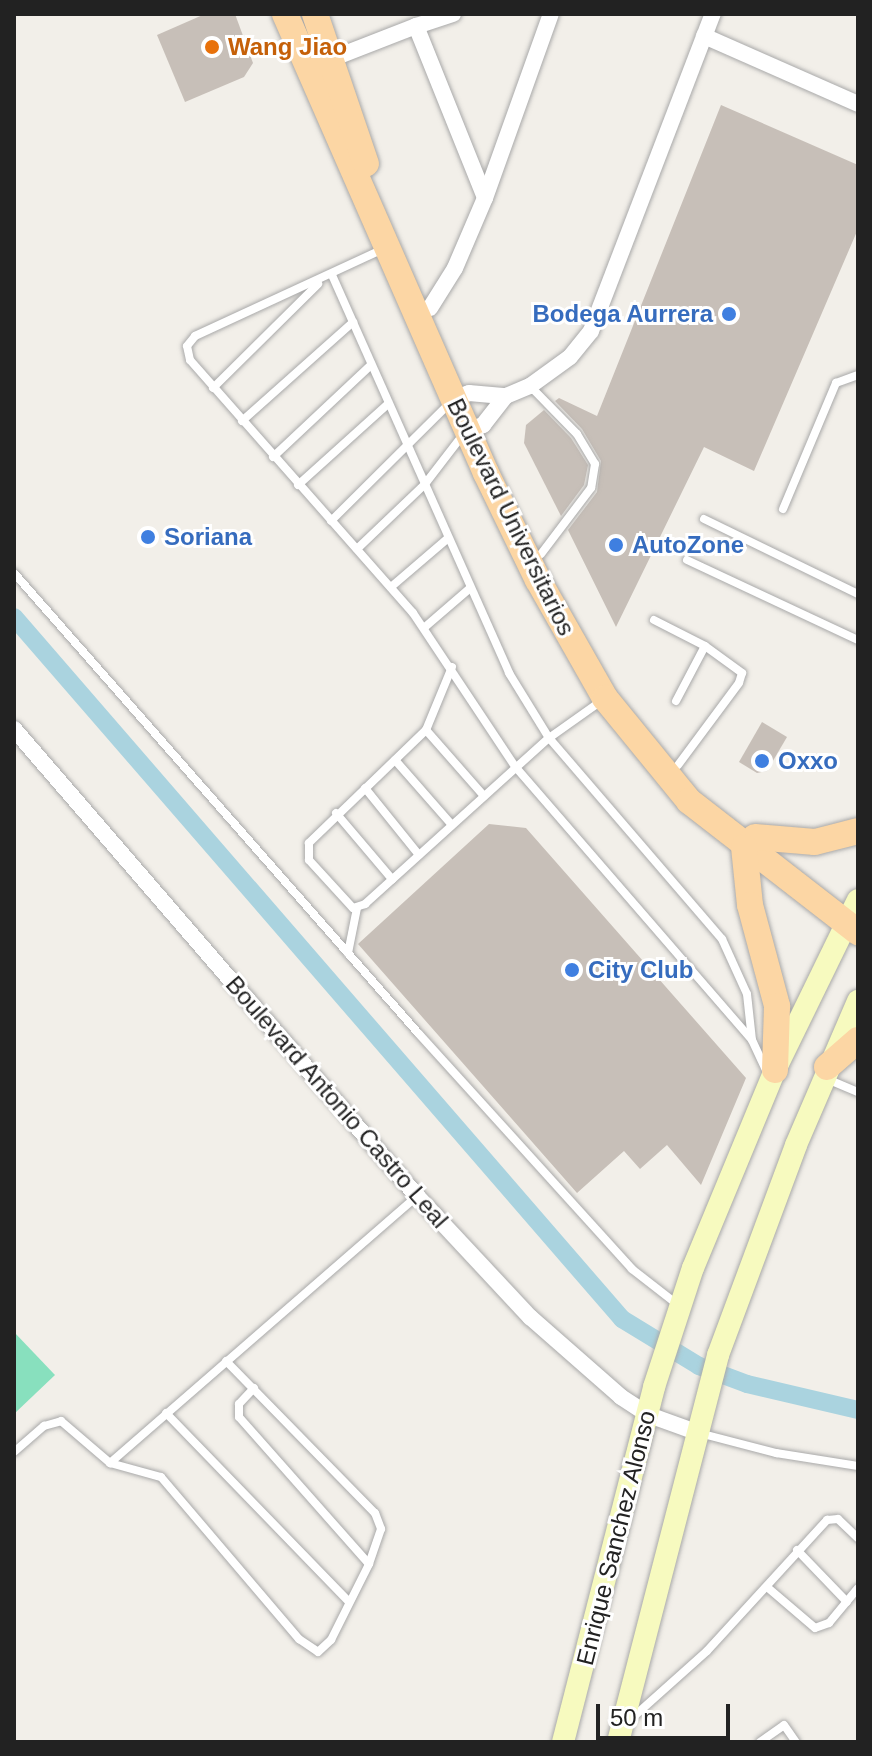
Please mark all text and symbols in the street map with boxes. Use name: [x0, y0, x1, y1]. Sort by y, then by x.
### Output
place label: Wang Jiao: [228, 33, 347, 61]
marker: Wang Jiao: [203, 38, 221, 56]
place label: Bodega Aurrera: [532, 300, 713, 328]
marker: Bodega Aurrera: [720, 305, 738, 323]
street label: Boulevard Universitarios: [441, 394, 581, 640]
place label: Soriana: [164, 523, 252, 551]
marker: Soriana: [139, 528, 157, 546]
place label: AutoZone: [632, 531, 744, 559]
marker: AutoZone: [607, 536, 625, 554]
place label: Oxxo: [778, 747, 838, 775]
marker: Oxxo: [753, 752, 771, 770]
place label: City Club: [588, 956, 693, 984]
marker: City Club: [563, 961, 581, 979]
street label: Boulevard Antonio Castro Leal: [219, 970, 455, 1234]
street label: Enrique Sanchez Alonso: [570, 1407, 662, 1669]
scale bar: [600, 1688, 734, 1738]
text: 50 m: [610, 1704, 663, 1731]

